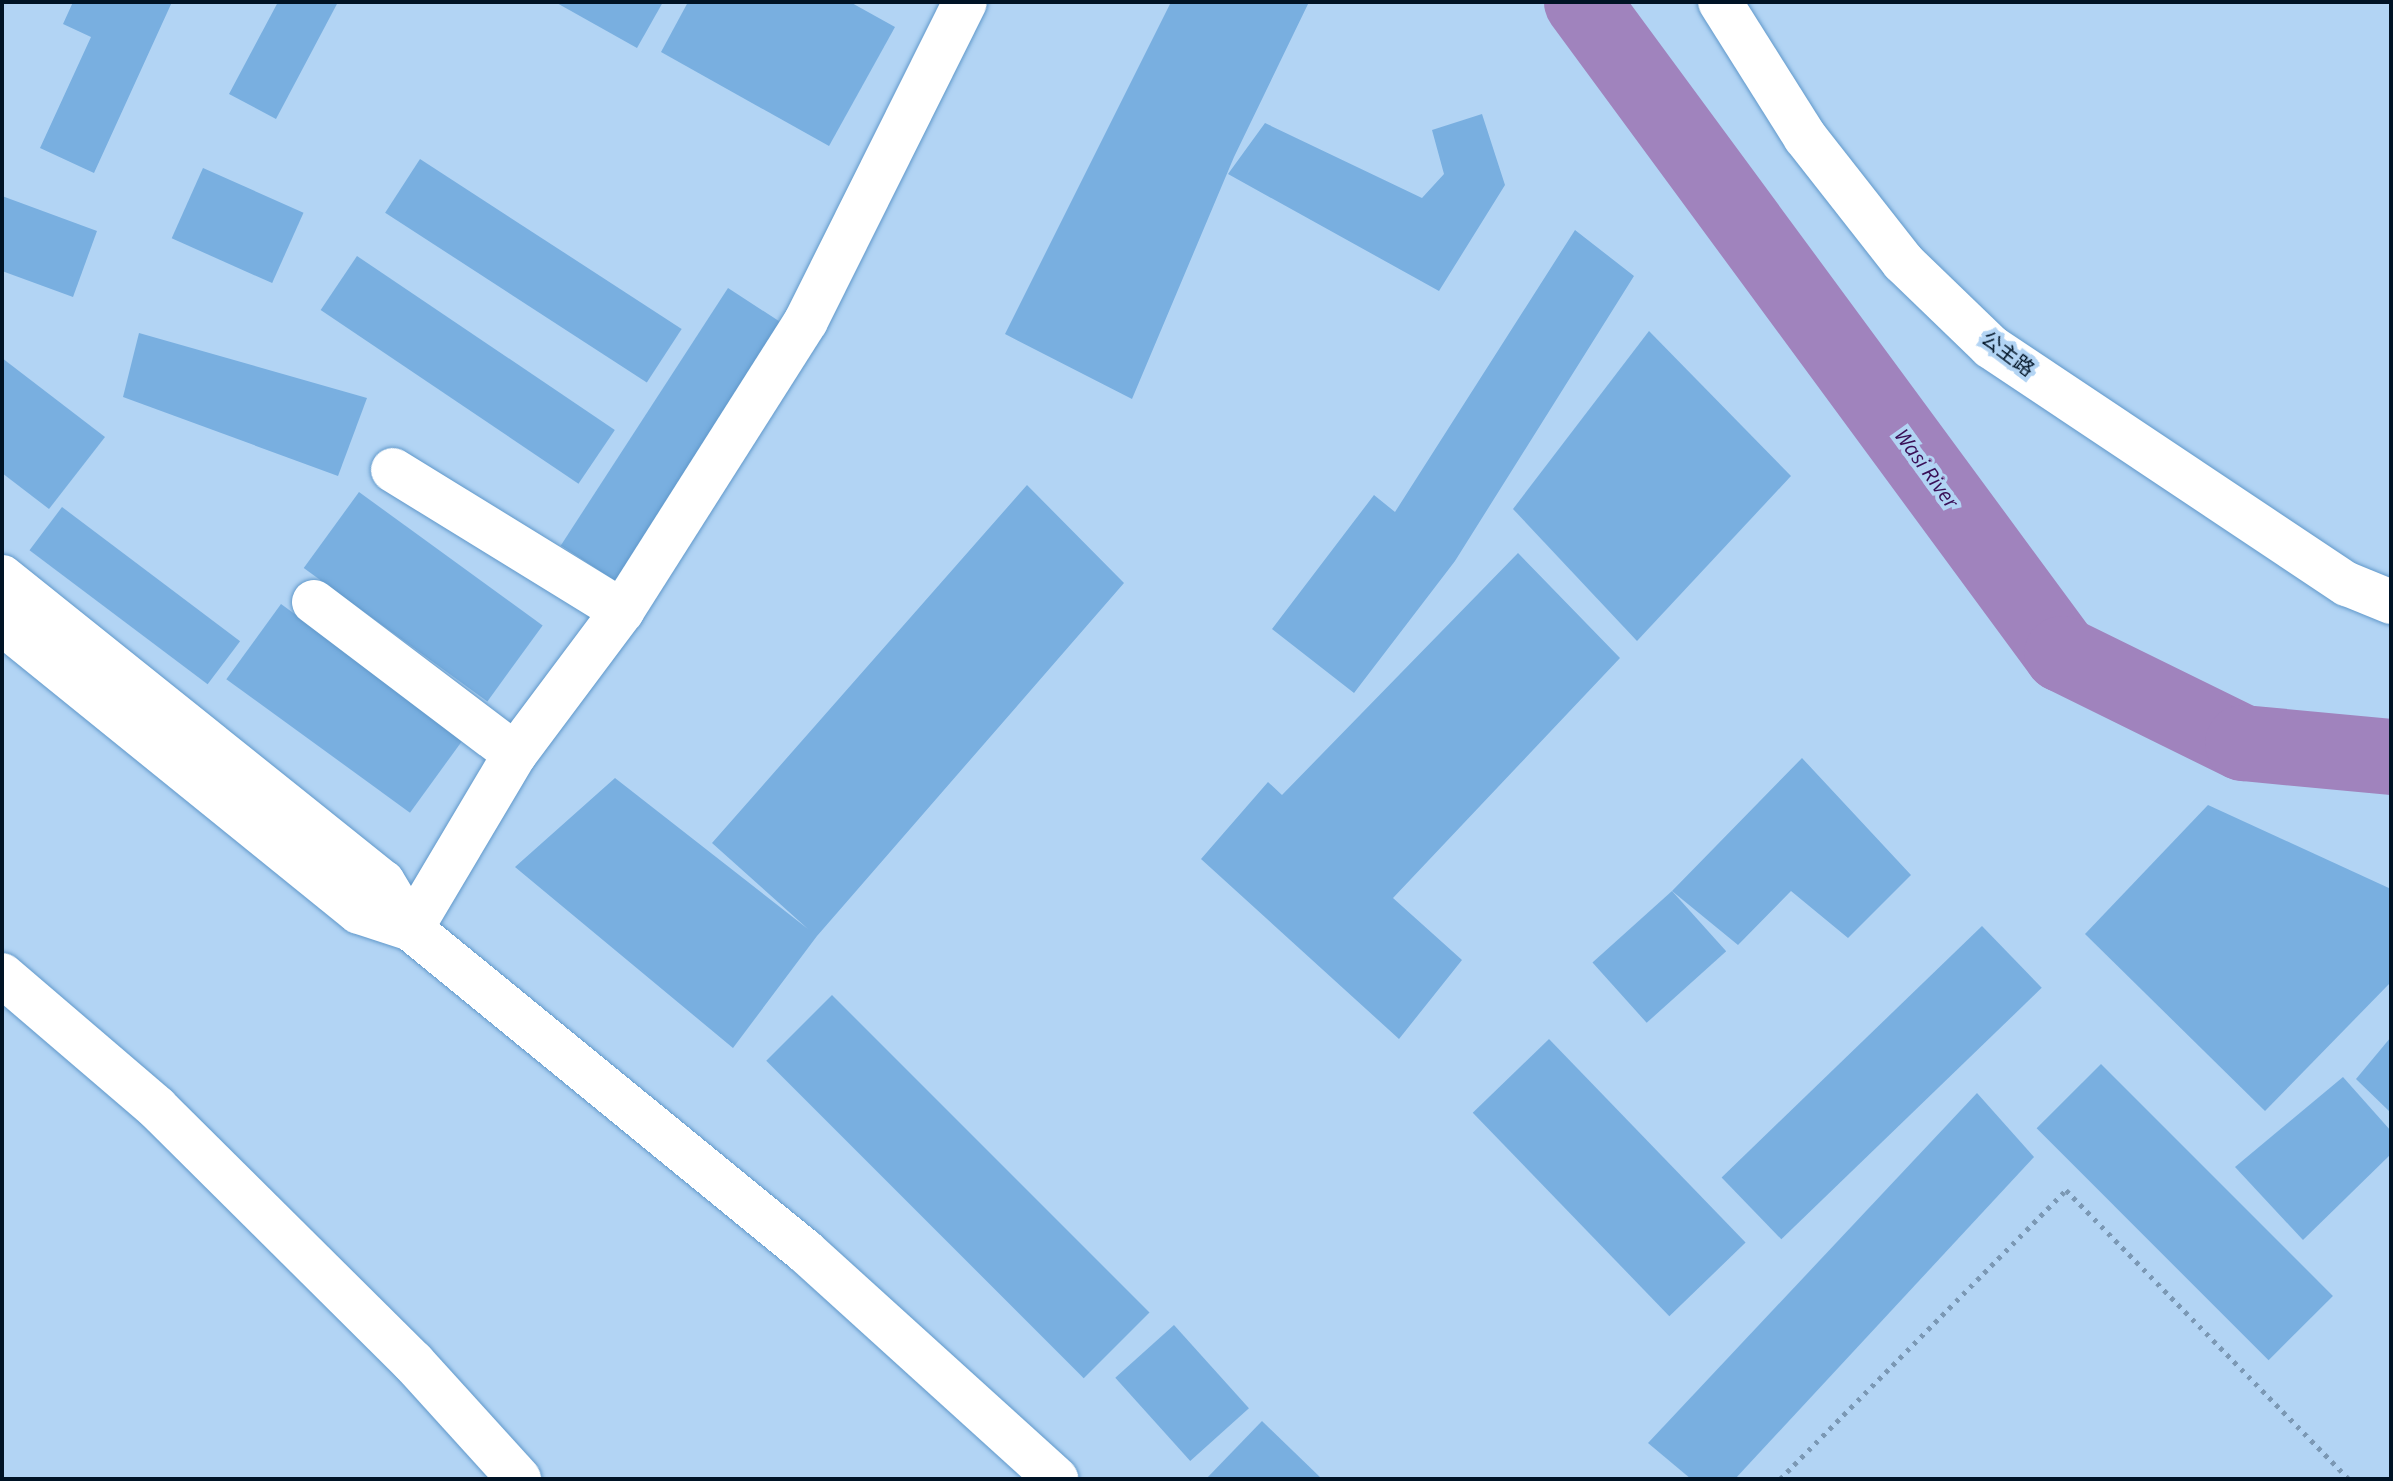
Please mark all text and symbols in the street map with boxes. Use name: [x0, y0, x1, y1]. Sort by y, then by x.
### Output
street label: 公主路: [1976, 327, 2038, 383]
water label: Wasi River: [1888, 424, 1964, 514]

